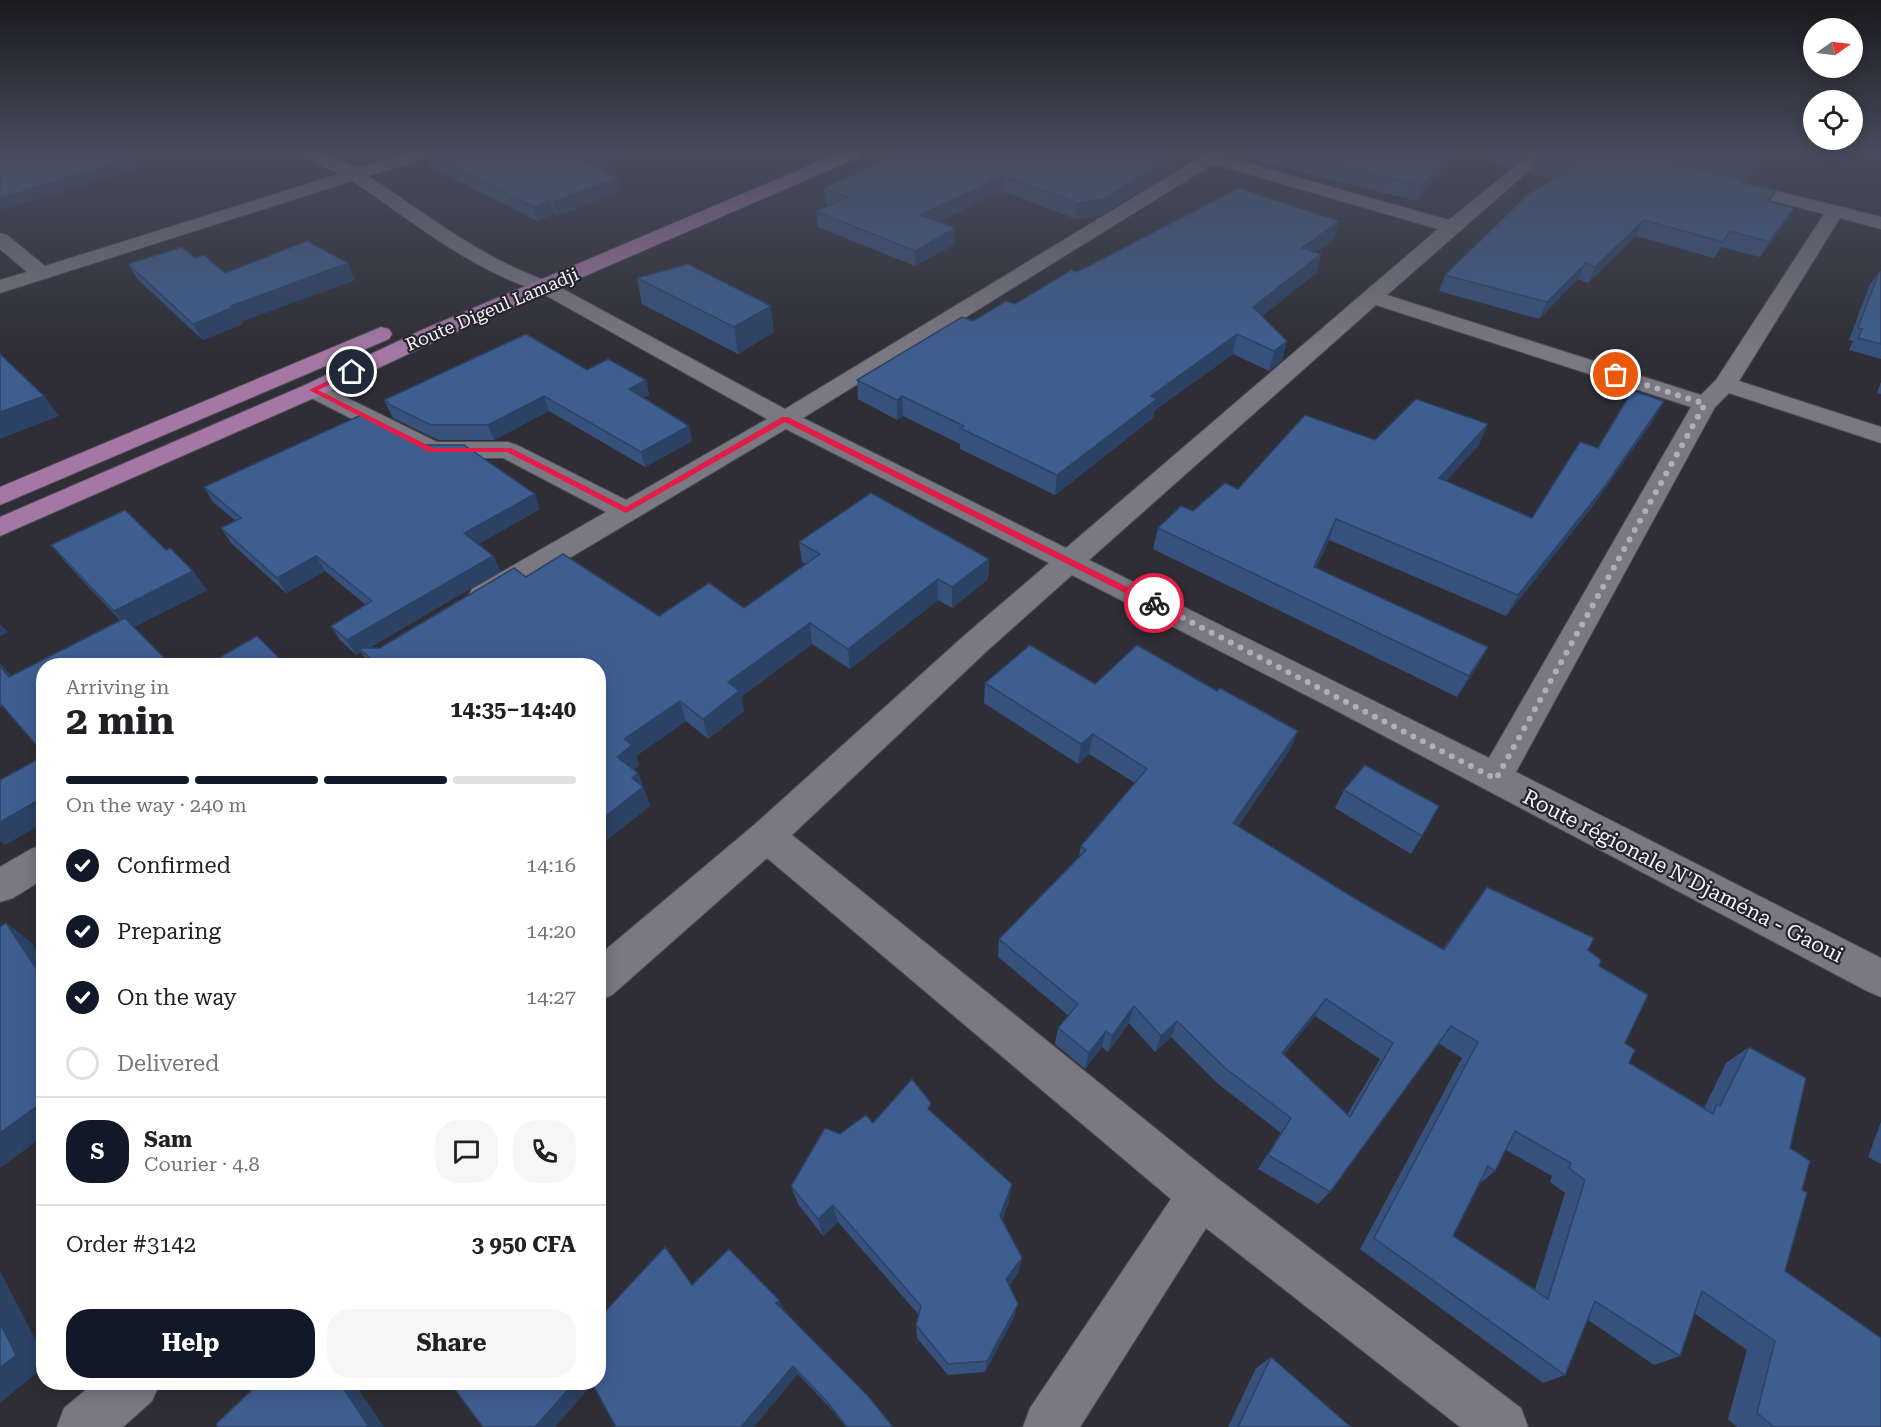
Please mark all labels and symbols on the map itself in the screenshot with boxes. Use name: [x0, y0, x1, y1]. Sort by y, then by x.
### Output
north arrow: [1803, 18, 1863, 78]
street label: Route Digeul Lamadji: [402, 263, 582, 355]
pin: [326, 346, 377, 397]
pin: [1590, 349, 1641, 400]
courier: [1124, 573, 1184, 633]
street label: Route régionale N'Djaména - Gaoui: [1519, 784, 1847, 968]

